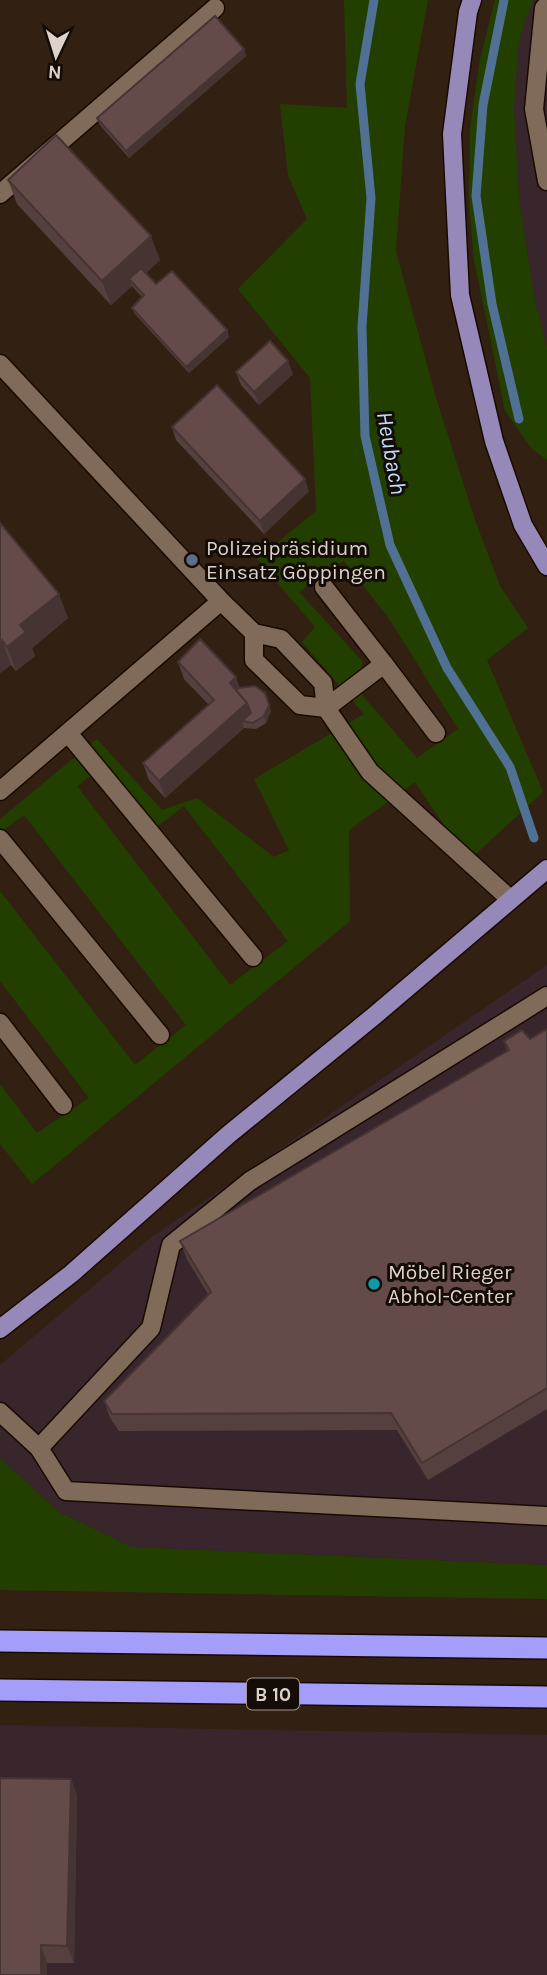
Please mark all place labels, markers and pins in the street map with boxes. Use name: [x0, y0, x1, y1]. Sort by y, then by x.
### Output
place label: Polizeipräsidium Einsatz Göppingen: [206, 536, 386, 584]
marker: Polizeipräsidium Einsatz Göppingen: [184, 552, 200, 568]
place label: Möbel Rieger Abhol-Center: [388, 1260, 513, 1308]
marker: Möbel Rieger Abhol-Center: [366, 1276, 382, 1292]

